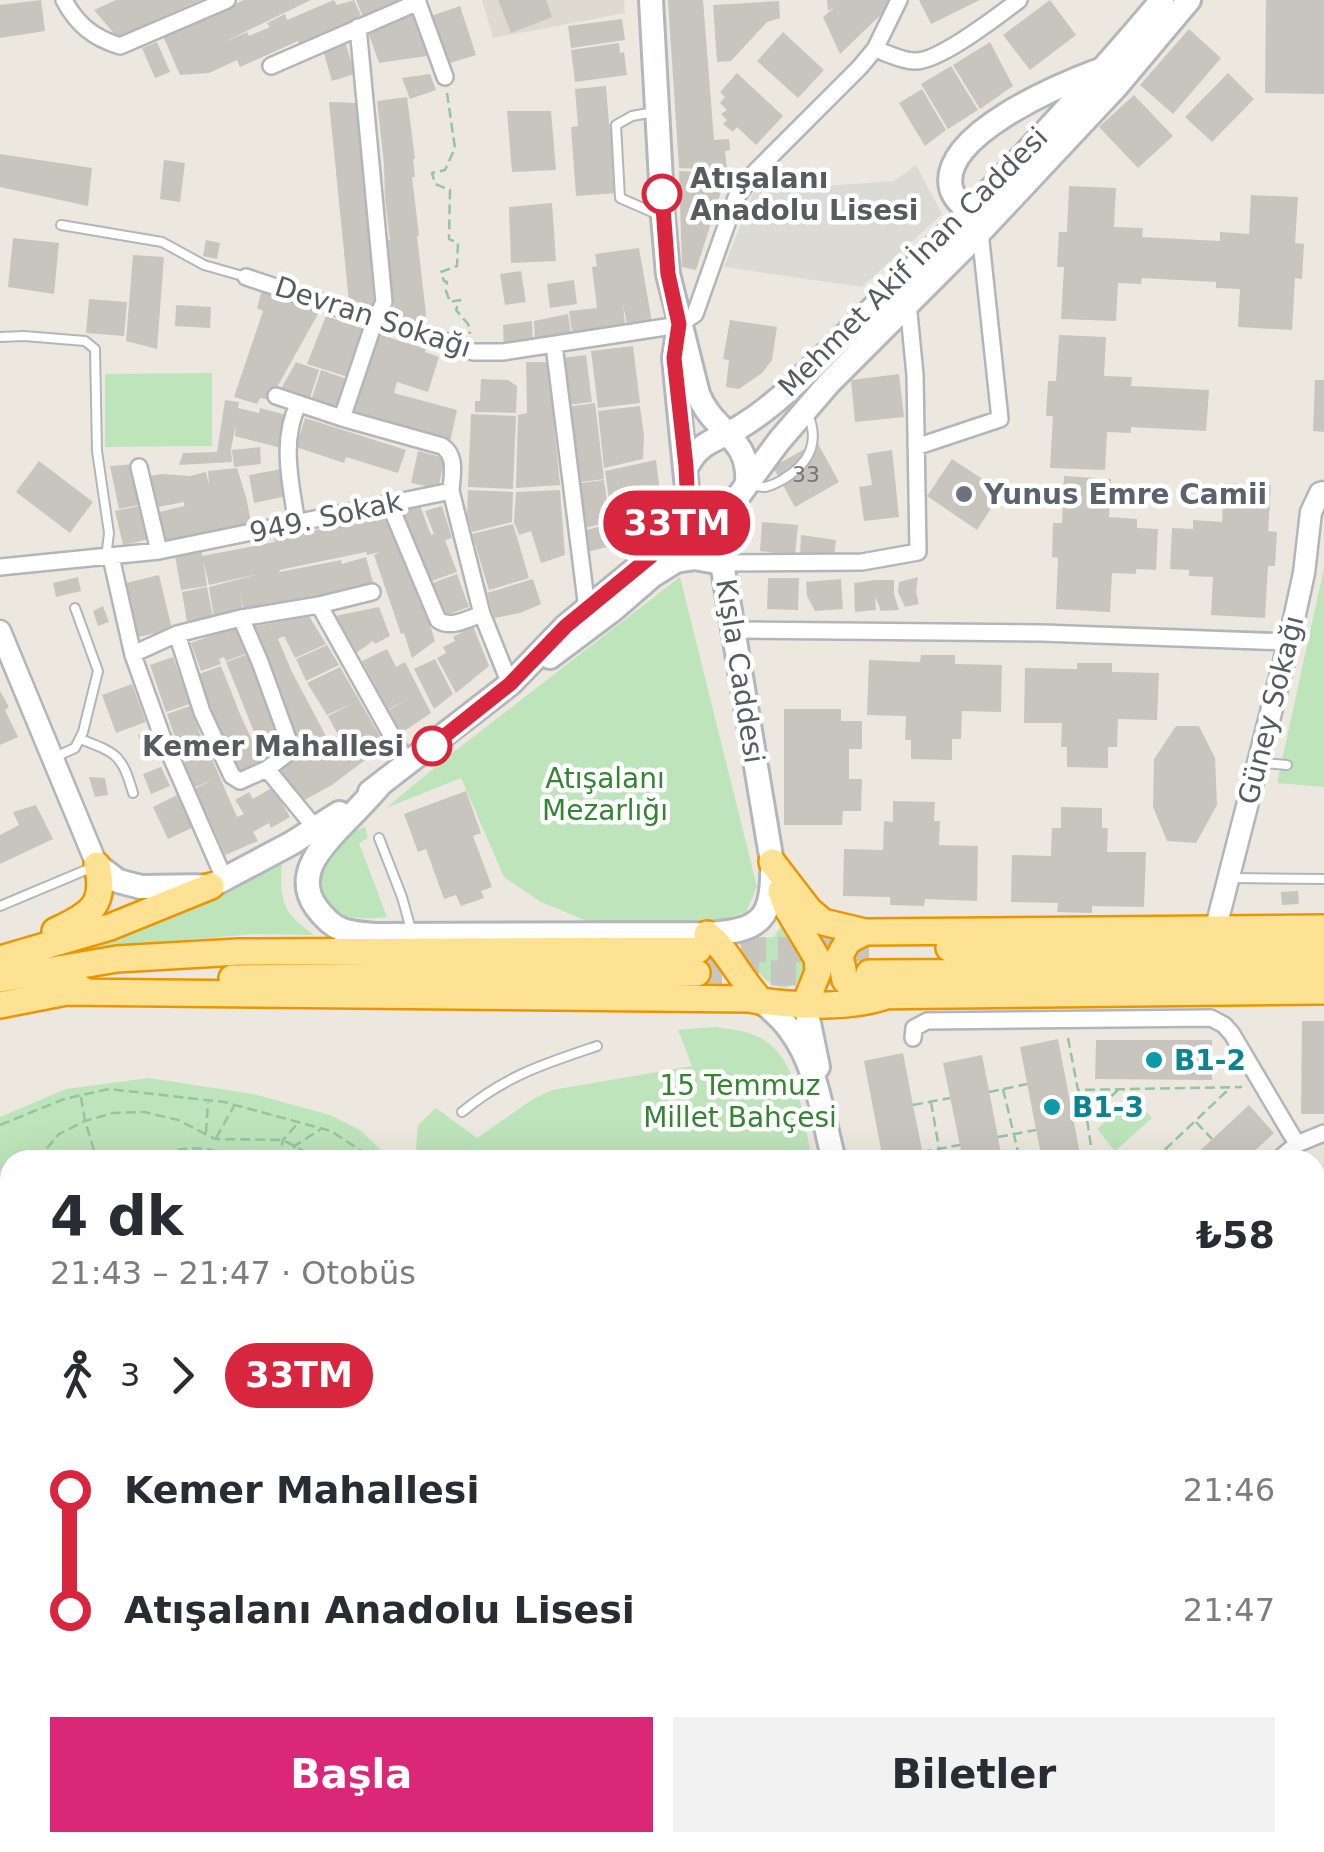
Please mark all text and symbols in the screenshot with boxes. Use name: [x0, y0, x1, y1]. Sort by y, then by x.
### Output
street label: Mehmet Akif İnan Caddesi: [772, 121, 1054, 403]
place label: Atışalanı Anadolu Lisesi: [690, 162, 918, 227]
marker: Atışalanı Anadolu Lisesi: [643, 175, 681, 213]
street label: Devran Sokağı: [271, 270, 475, 364]
house number: 33: [792, 462, 820, 487]
place label: Yunus Emre Camii: [983, 478, 1267, 511]
marker: Yunus Emre Camii: [953, 483, 975, 505]
street label: 949. Sokak: [247, 485, 406, 549]
line badge: 33TM: [607, 490, 747, 556]
text: 33TM: [623, 503, 731, 543]
street label: Kışla Caddesi: [709, 576, 771, 766]
street label: Güney Sokağı: [1232, 612, 1310, 808]
marker: Kemer Mahallesi: [413, 727, 451, 765]
place label: Kemer Mahallesi: [142, 730, 404, 763]
park label: Atışalanı Mezarlığı: [542, 762, 668, 827]
place label: B1-2: [1174, 1044, 1246, 1077]
marker: B1-2: [1143, 1049, 1165, 1071]
park label: 15 Temmuz Millet Bahçesi: [643, 1069, 837, 1134]
place label: B1-3: [1072, 1091, 1144, 1124]
marker: B1-3: [1041, 1096, 1063, 1118]
text: 4 dk: [50, 1184, 183, 1248]
text: ₺58: [1196, 1213, 1275, 1257]
text: 21:43 – 21:47 · Otobüs: [50, 1254, 416, 1292]
icon: walk: [50, 1348, 105, 1403]
icon: forward: [155, 1348, 210, 1403]
text: 33TM: [245, 1355, 353, 1395]
text: 3: [120, 1356, 140, 1394]
text: Kemer Mahallesi: [124, 1468, 480, 1512]
text: 21:46: [1183, 1471, 1275, 1509]
text: Atışalanı Anadolu Lisesi: [124, 1588, 635, 1632]
text: 21:47: [1183, 1591, 1275, 1629]
button: Başla: [50, 1717, 653, 1832]
button: Biletler: [673, 1717, 1275, 1832]

